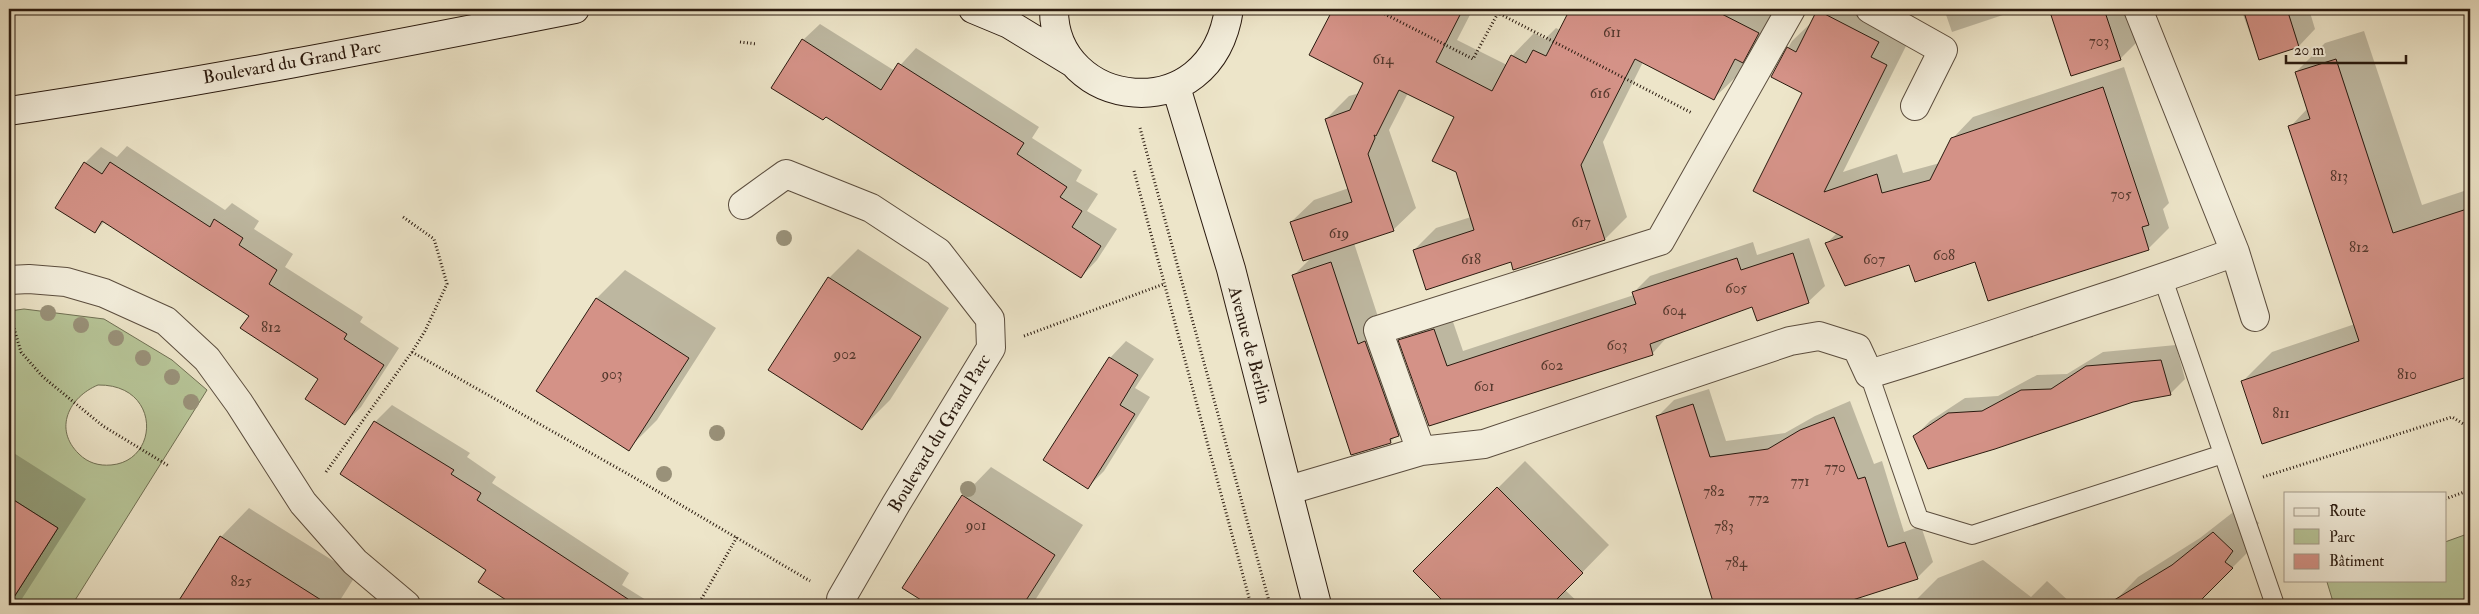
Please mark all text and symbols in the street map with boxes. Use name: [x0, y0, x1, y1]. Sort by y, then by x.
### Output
house number: 611: [1603, 23, 1621, 42]
house number: 703: [2089, 32, 2109, 51]
scale bar: [2286, 32, 2406, 64]
street label: Boulevard du Grand Parc: [201, 35, 383, 90]
text: 20 m: [2294, 41, 2324, 60]
house number: 614: [1373, 50, 1394, 69]
house number: 616: [1590, 84, 1612, 103]
house number: 813: [2330, 167, 2348, 186]
house number: 705: [2110, 185, 2132, 204]
house number: 617: [1571, 213, 1591, 232]
house number: 619: [1329, 224, 1349, 243]
house number: 812: [2349, 238, 2369, 257]
house number: 608: [1933, 246, 1955, 265]
house number: 618: [1461, 250, 1481, 269]
house number: 607: [1863, 250, 1885, 269]
house number: 605: [1725, 279, 1747, 298]
street label: Avenue de Berlin: [1223, 283, 1276, 406]
house number: 604: [1662, 301, 1687, 320]
house number: 812: [261, 318, 281, 337]
house number: 603: [1606, 336, 1628, 355]
house number: 902: [833, 345, 857, 364]
street label: Boulevard du Grand Parc: [883, 350, 996, 517]
house number: 602: [1541, 356, 1564, 375]
house number: 903: [600, 365, 623, 384]
house number: 810: [2397, 365, 2417, 384]
house number: 601: [1474, 377, 1494, 396]
house number: 811: [2272, 404, 2290, 423]
house number: 770: [1824, 458, 1846, 477]
house number: 771: [1790, 472, 1810, 491]
house number: 782: [1703, 482, 1725, 501]
house number: 772: [1748, 489, 1770, 508]
legend: [2284, 492, 2446, 582]
text: Route: [2329, 502, 2366, 521]
house number: 901: [965, 516, 986, 535]
house number: 783: [1714, 517, 1734, 536]
text: Parc: [2329, 528, 2355, 547]
text: Bâtiment: [2329, 552, 2384, 571]
house number: 784: [1725, 553, 1748, 572]
house number: 825: [230, 572, 252, 591]

